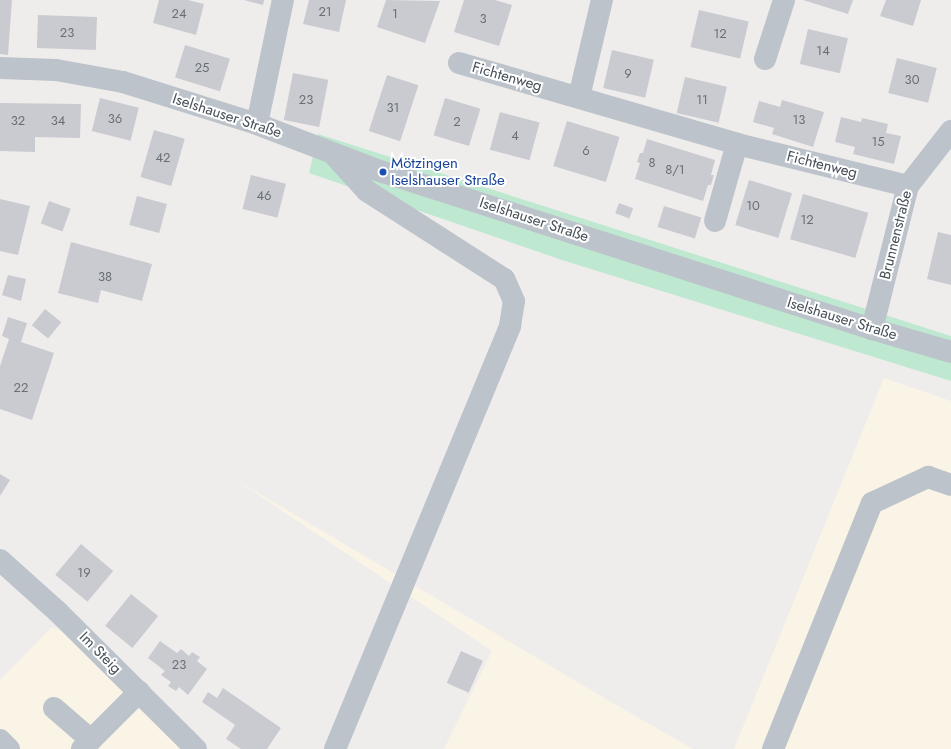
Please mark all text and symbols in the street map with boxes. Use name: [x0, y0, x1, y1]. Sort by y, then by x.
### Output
house number: 21: [318, 4, 332, 20]
house number: 24: [172, 6, 186, 22]
house number: 1: [392, 6, 398, 22]
house number: 3: [479, 11, 487, 27]
house number: 23: [60, 25, 74, 41]
house number: 12: [713, 26, 727, 42]
house number: 14: [816, 43, 830, 59]
street label: Fichtenweg: [470, 58, 544, 96]
house number: 25: [195, 60, 209, 76]
house number: 9: [624, 66, 632, 82]
house number: 30: [905, 72, 919, 88]
street label: Iselshauser Straße: [170, 90, 284, 142]
house number: 23: [299, 92, 313, 108]
house number: 11: [696, 92, 708, 108]
house number: 31: [387, 100, 399, 116]
house number: 36: [108, 111, 122, 127]
house number: 13: [793, 112, 805, 128]
house number: 32: [11, 113, 25, 129]
house number: 34: [51, 113, 65, 129]
house number: 2: [453, 114, 461, 130]
house number: 4: [511, 128, 519, 144]
house number: 15: [871, 134, 885, 150]
house number: 6: [582, 143, 590, 159]
street label: Fichtenweg: [785, 148, 859, 182]
house number: 42: [156, 150, 170, 166]
place label: Mötzingen Iselshauser Straße: [391, 154, 505, 189]
house number: 8: [648, 155, 656, 171]
house number: 8/1: [665, 162, 685, 178]
marker: Mötzingen Iselshauser Straße: [378, 167, 388, 177]
house number: 46: [256, 188, 272, 204]
street label: Brunnenstraße: [876, 189, 916, 281]
street label: Iselshauser Straße: [477, 194, 591, 246]
house number: 10: [746, 198, 760, 214]
house number: 12: [800, 212, 814, 228]
house number: 38: [98, 269, 112, 285]
street label: Iselshauser Straße: [785, 294, 899, 344]
house number: 22: [14, 380, 28, 396]
house number: 19: [77, 565, 91, 581]
street label: Im Steig: [75, 628, 125, 678]
house number: 23: [172, 657, 186, 673]

